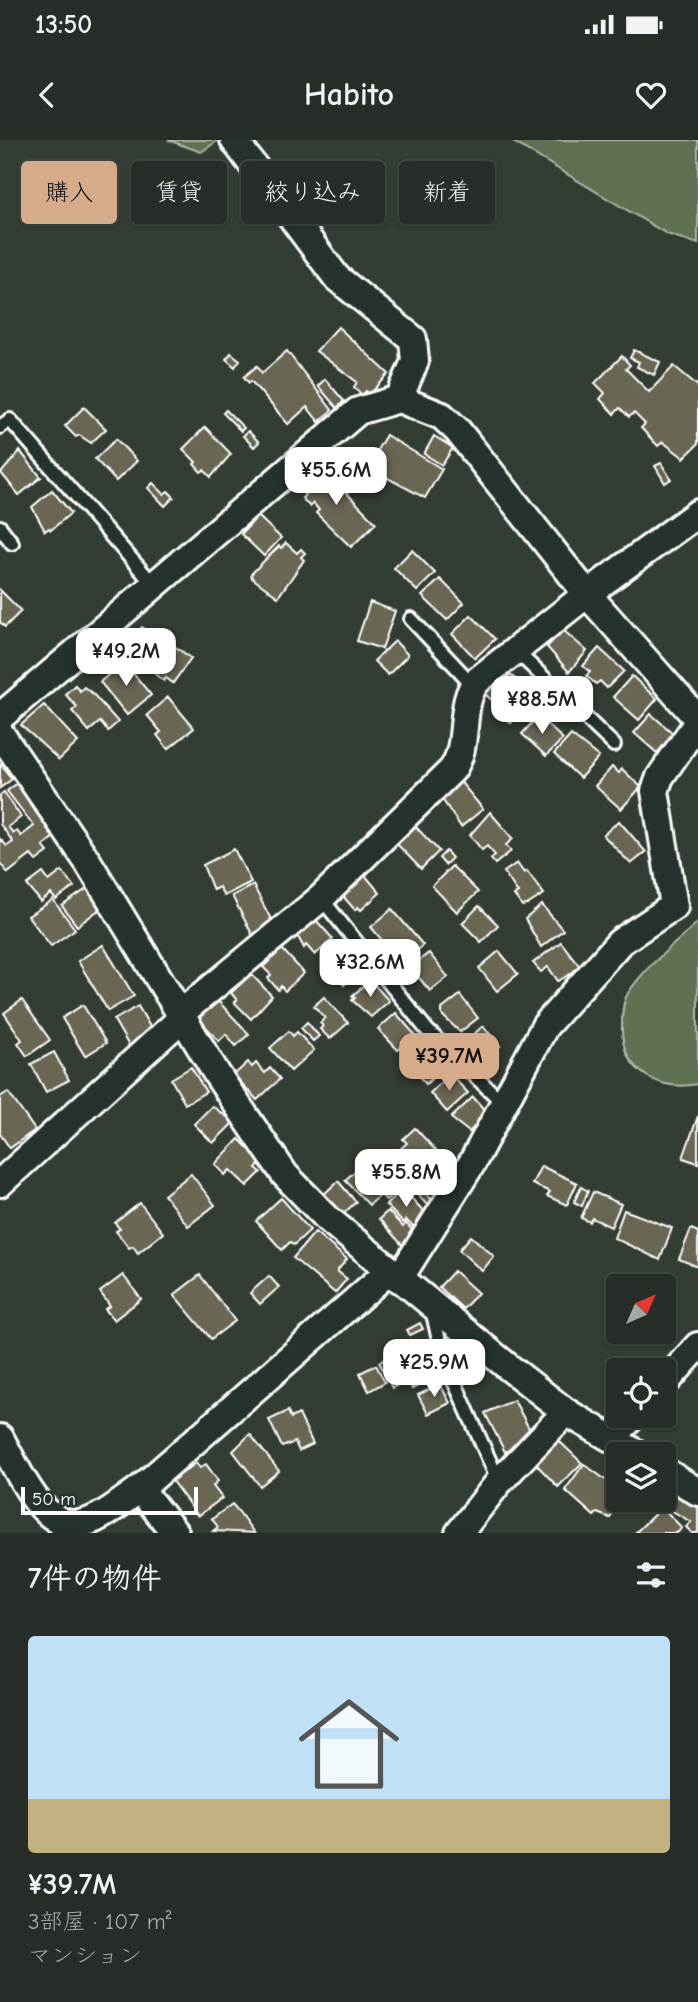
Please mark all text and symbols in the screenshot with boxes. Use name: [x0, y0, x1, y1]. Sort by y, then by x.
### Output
text: 13:50: [35, 10, 92, 40]
icon: back: [28, 76, 66, 114]
text: Habito: [304, 76, 394, 113]
icon: heart: [632, 76, 670, 114]
chip: 購入: [21, 161, 117, 224]
chip: 賃貸: [131, 161, 227, 224]
chip: 絞り込み: [241, 161, 385, 224]
chip: 新着: [399, 161, 495, 224]
pin: ¥55.6M: [279, 448, 393, 507]
text: ¥55.6M: [301, 456, 371, 483]
pin: ¥49.2M: [69, 629, 183, 688]
text: ¥49.2M: [92, 637, 160, 664]
pin: ¥88.5M: [485, 676, 599, 736]
text: ¥88.5M: [507, 685, 577, 712]
pin: ¥32.6M: [313, 940, 427, 999]
text: ¥32.6M: [336, 948, 404, 975]
pin: ¥39.7M: [392, 1034, 506, 1093]
text: ¥39.7M: [415, 1042, 483, 1069]
pin: ¥55.8M: [349, 1150, 463, 1209]
text: ¥55.8M: [371, 1158, 441, 1185]
north arrow: [606, 1274, 676, 1344]
map controls: [606, 1274, 676, 1512]
pin: ¥25.9M: [377, 1340, 491, 1399]
text: ¥25.9M: [399, 1348, 469, 1375]
button: locate: [606, 1358, 676, 1428]
button: layers: [606, 1442, 676, 1512]
scale bar: [21, 1484, 198, 1516]
text: 50 m: [32, 1488, 76, 1510]
icon: filters: [632, 1556, 670, 1594]
text: 7件の物件: [28, 1561, 162, 1596]
icon: home: [286, 1681, 412, 1807]
text: ¥39.7M: [28, 1867, 116, 1902]
text: 3部屋 · 107 m²: [28, 1908, 171, 1935]
text: マンション: [28, 1942, 142, 1969]

